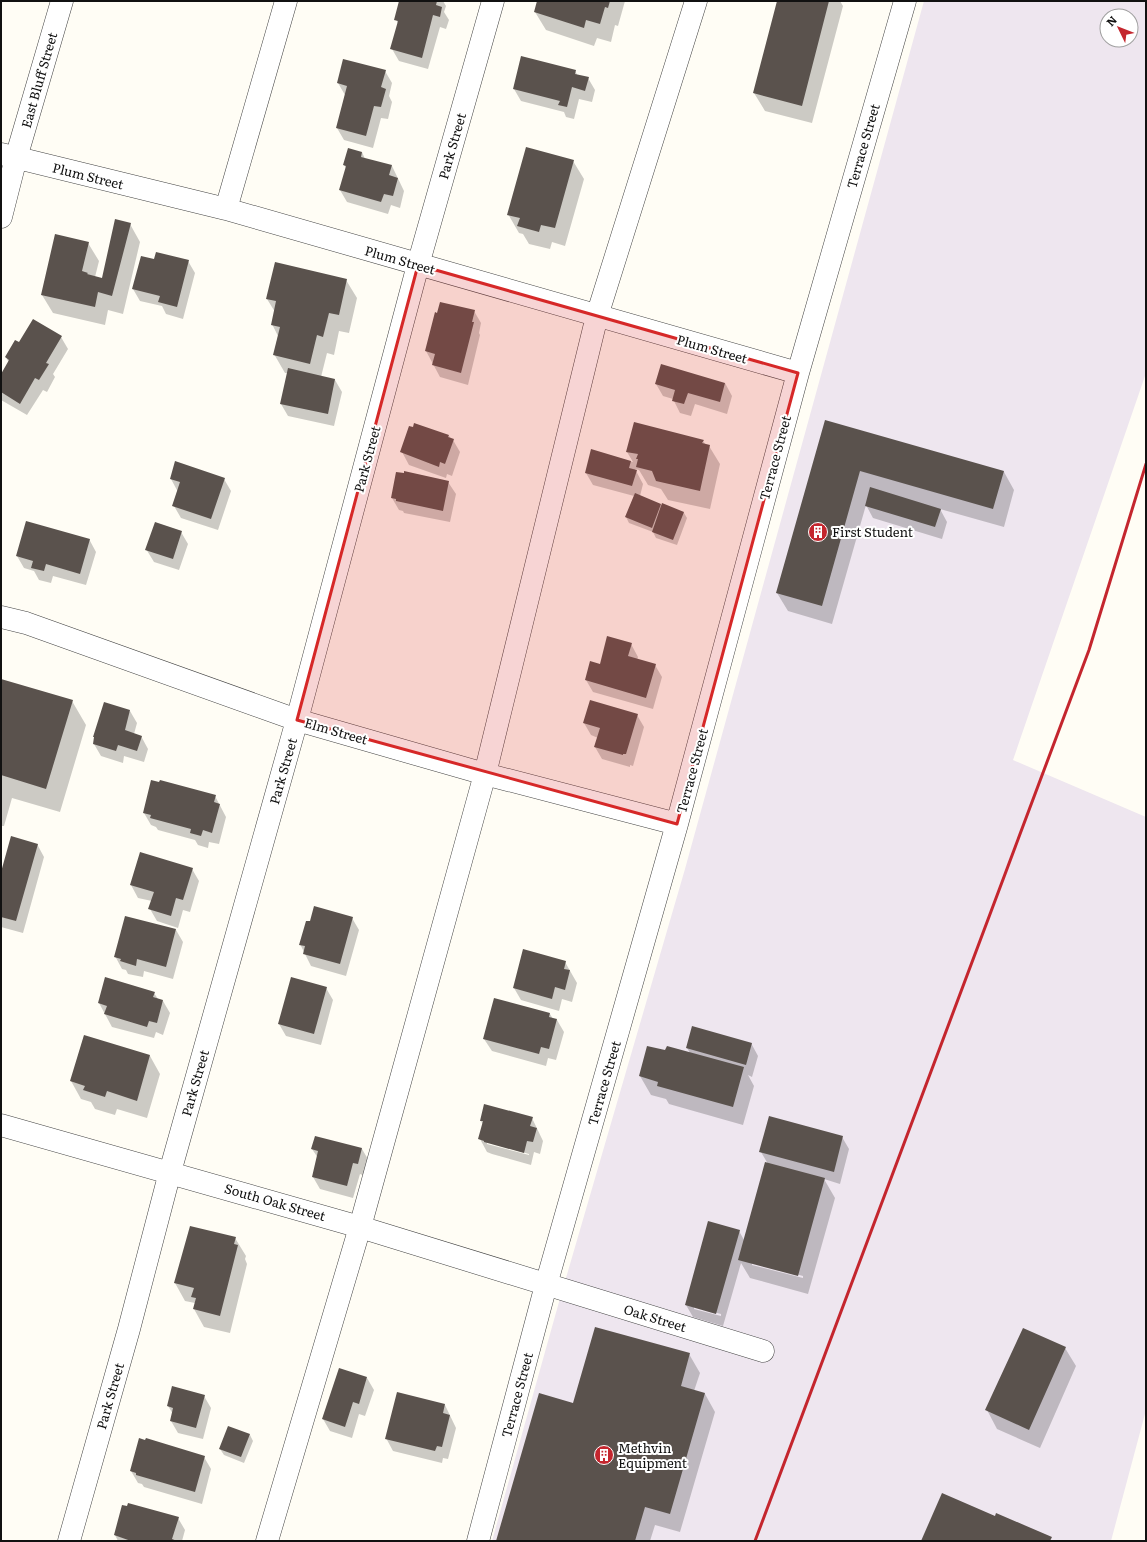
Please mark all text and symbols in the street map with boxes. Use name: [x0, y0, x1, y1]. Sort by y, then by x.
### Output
north arrow: [1099, 8, 1139, 48]
text: N: [1102, 12, 1120, 29]
street label: East Bluff Street: [16, 29, 61, 130]
street label: Terrace Street: [841, 100, 884, 191]
street label: Park Street: [433, 110, 470, 181]
street label: Plum Street: [51, 158, 126, 194]
street label: Plum Street: [363, 240, 438, 279]
street label: Plum Street: [675, 329, 750, 368]
street label: Terrace Street: [754, 412, 795, 503]
street label: Park Street: [349, 423, 385, 494]
building icon: First Student: [807, 521, 829, 543]
place label: First Student: [832, 522, 914, 541]
street label: Elm Street: [302, 712, 371, 749]
street label: Terrace Street: [671, 725, 712, 816]
street label: Park Street: [264, 735, 301, 806]
street label: Terrace Street: [582, 1037, 625, 1128]
street label: Park Street: [176, 1047, 213, 1118]
street label: South Oak Street: [222, 1178, 329, 1225]
street label: Oak Street: [621, 1299, 690, 1336]
street label: Terrace Street: [496, 1349, 537, 1440]
street label: Park Street: [91, 1360, 128, 1431]
place label: Methvin Equipment: [618, 1438, 688, 1472]
building icon: Methvin Equipment: [593, 1444, 615, 1466]

